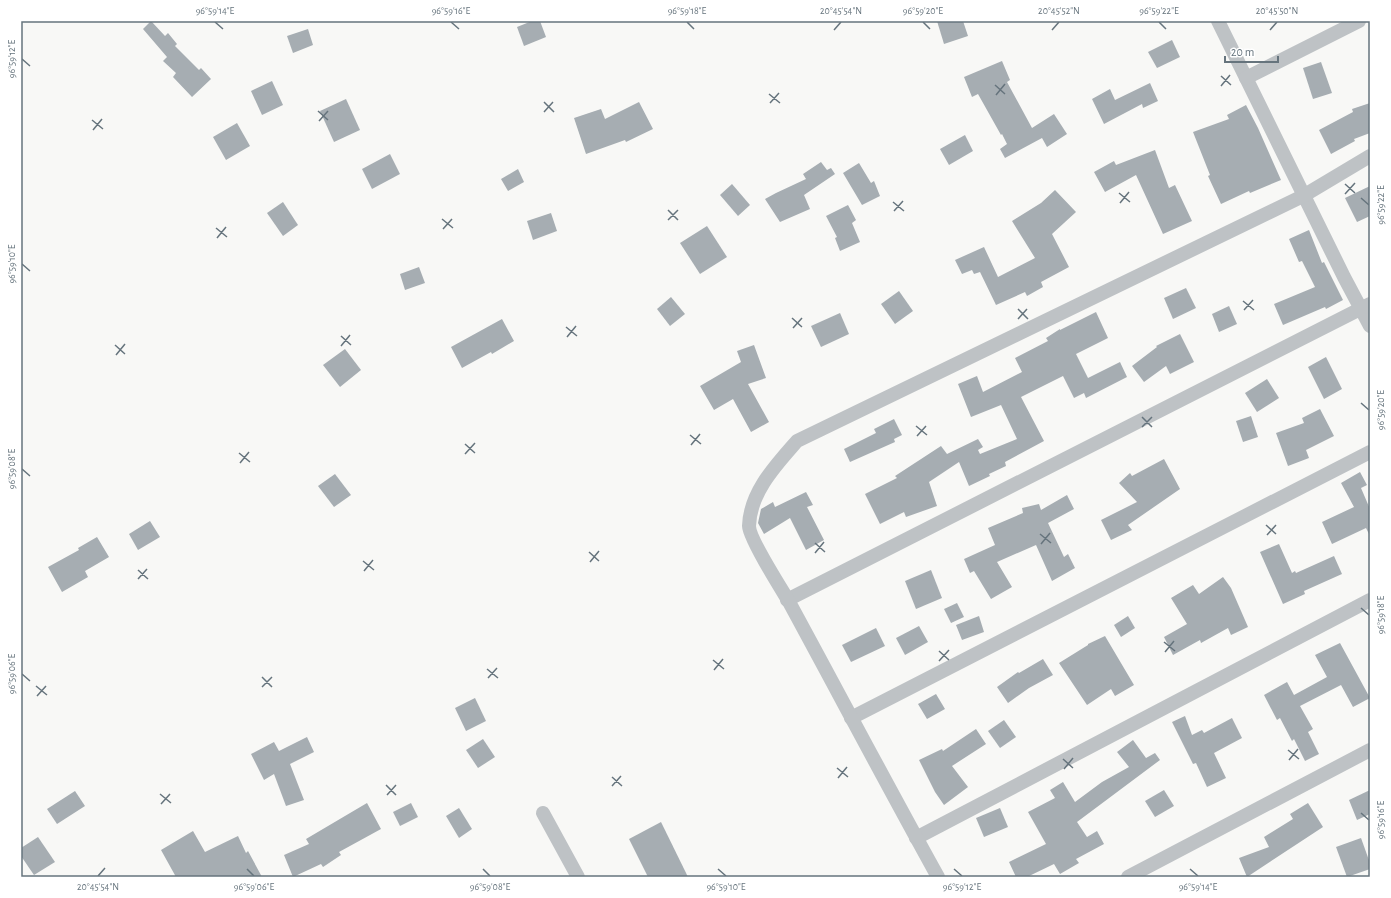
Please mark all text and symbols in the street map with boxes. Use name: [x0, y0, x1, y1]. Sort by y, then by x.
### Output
text: 96°59'14"E: [196, 6, 235, 16]
text: 96°59'16"E: [432, 6, 470, 16]
text: 96°59'18"E: [668, 6, 707, 16]
text: 20°45'54"N: [820, 6, 862, 16]
text: 96°59'20"E: [903, 6, 943, 16]
text: 20°45'52"N: [1038, 6, 1080, 16]
text: 96°59'22"E: [1139, 6, 1179, 16]
text: 20°45'50"N: [1256, 6, 1298, 16]
scale bar: [1225, 38, 1278, 64]
text: 96°59'12"E: [7, 40, 17, 78]
text: 20 m: [1231, 46, 1254, 58]
text: 96°59'22"E: [1376, 185, 1386, 225]
text: 96°59'10"E: [7, 244, 17, 284]
text: 96°59'20"E: [1376, 390, 1386, 430]
text: 96°59'08"E: [7, 449, 17, 489]
text: 96°59'18"E: [1376, 595, 1386, 634]
text: 96°59'06"E: [7, 654, 17, 694]
text: 96°59'16"E: [1376, 801, 1386, 839]
text: 20°45'54"N: [77, 882, 119, 892]
text: 96°59'06"E: [234, 882, 274, 892]
text: 96°59'08"E: [470, 882, 510, 892]
text: 96°59'10"E: [706, 882, 746, 892]
text: 96°59'12"E: [943, 882, 981, 892]
text: 96°59'14"E: [1179, 882, 1218, 892]

